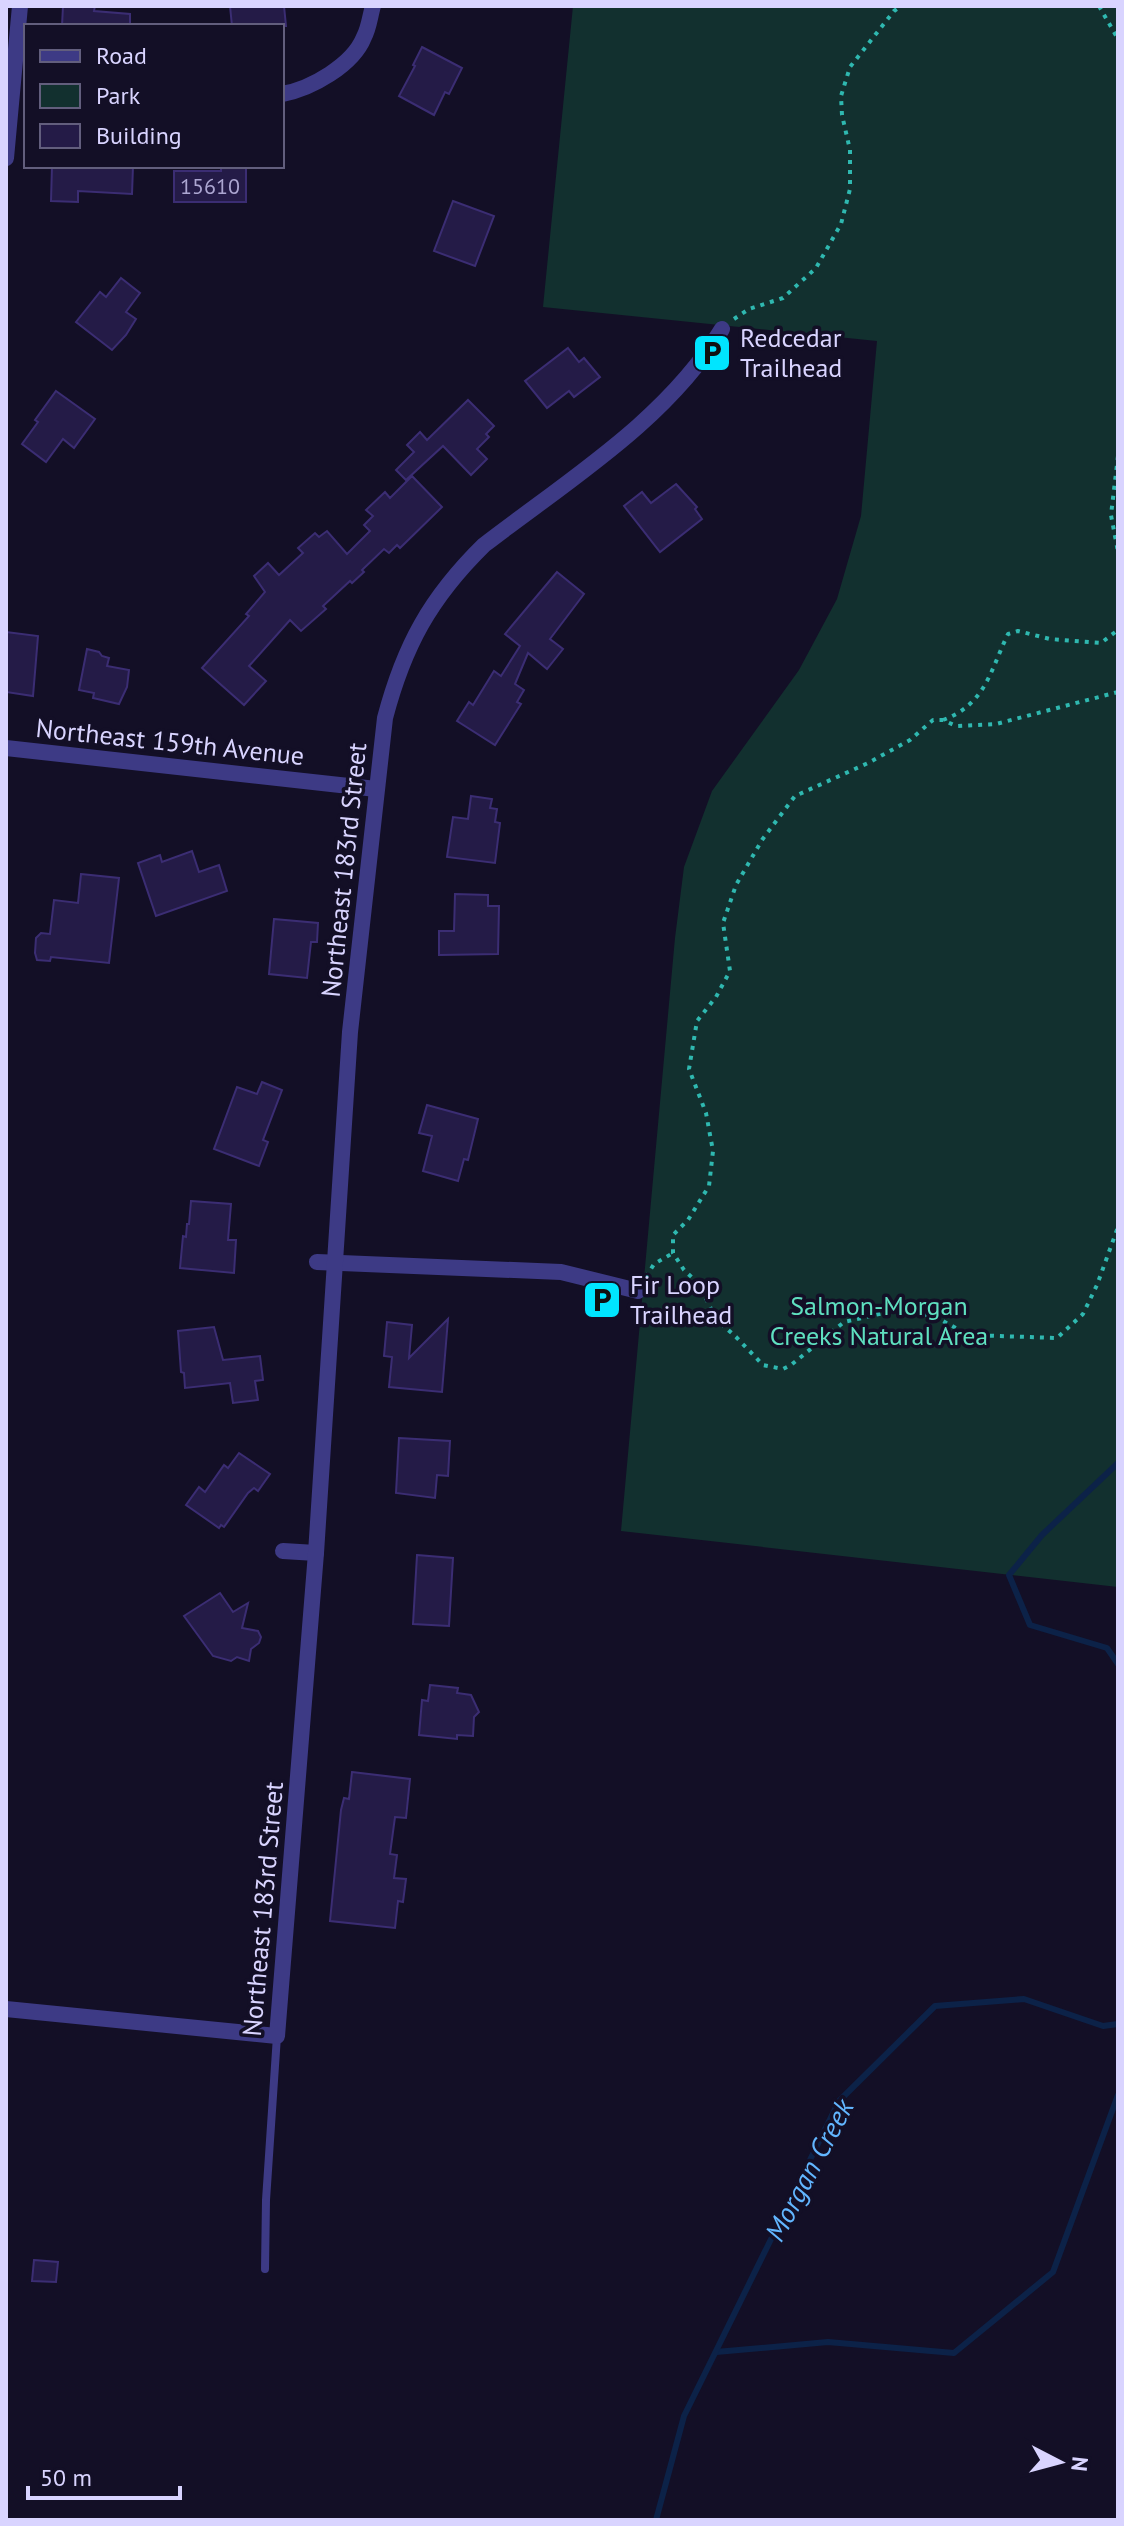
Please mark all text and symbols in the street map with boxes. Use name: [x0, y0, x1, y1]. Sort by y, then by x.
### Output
legend: [24, 24, 284, 168]
text: Road: [96, 40, 147, 71]
text: Park: [96, 80, 141, 111]
text: Building: [96, 120, 182, 151]
house number: 15610: [180, 172, 240, 200]
place label: Redcedar Trailhead: [740, 321, 842, 384]
parking icon: Redcedar Trailhead: [691, 332, 733, 374]
street label: Northeast 159th Avenue: [34, 711, 306, 772]
street label: Northeast 183rd Street: [314, 741, 373, 999]
place label: Fir Loop Trailhead: [630, 1268, 732, 1331]
parking icon: Fir Loop Trailhead: [581, 1279, 623, 1321]
park label: Salmon-Morgan Creeks Natural Area: [770, 1289, 988, 1352]
street label: Northeast 183rd Street: [235, 1780, 290, 2038]
water label: Morgan Creek: [756, 2091, 862, 2247]
north arrow: [1020, 2422, 1100, 2502]
scale bar: [28, 2450, 180, 2500]
text: N: [1065, 2455, 1095, 2473]
text: 50 m: [40, 2462, 92, 2493]

